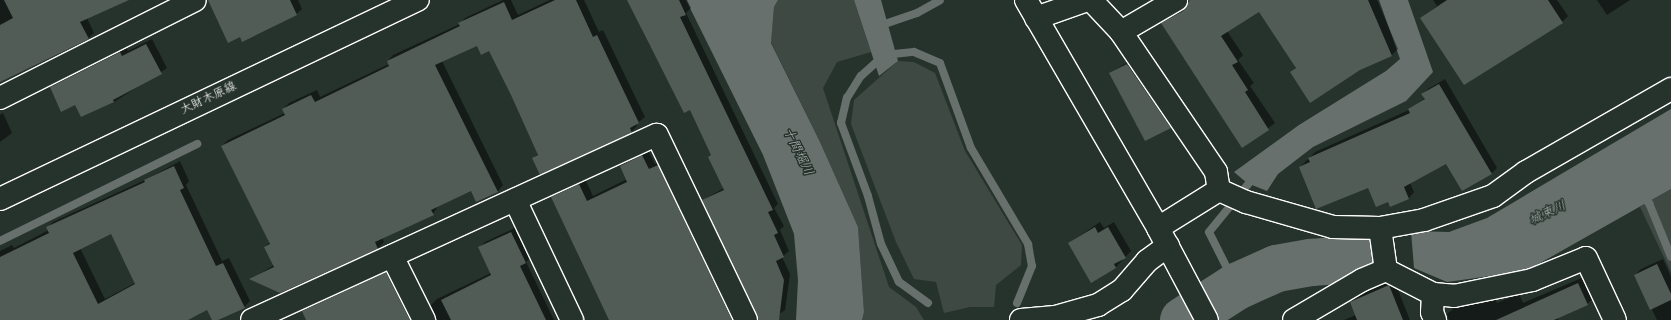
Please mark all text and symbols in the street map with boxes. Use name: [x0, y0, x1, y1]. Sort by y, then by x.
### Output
street label: 大財木原線: [179, 80, 239, 118]
water label: 十間堀川: [779, 125, 815, 179]
water label: 城東川: [1527, 199, 1569, 229]

